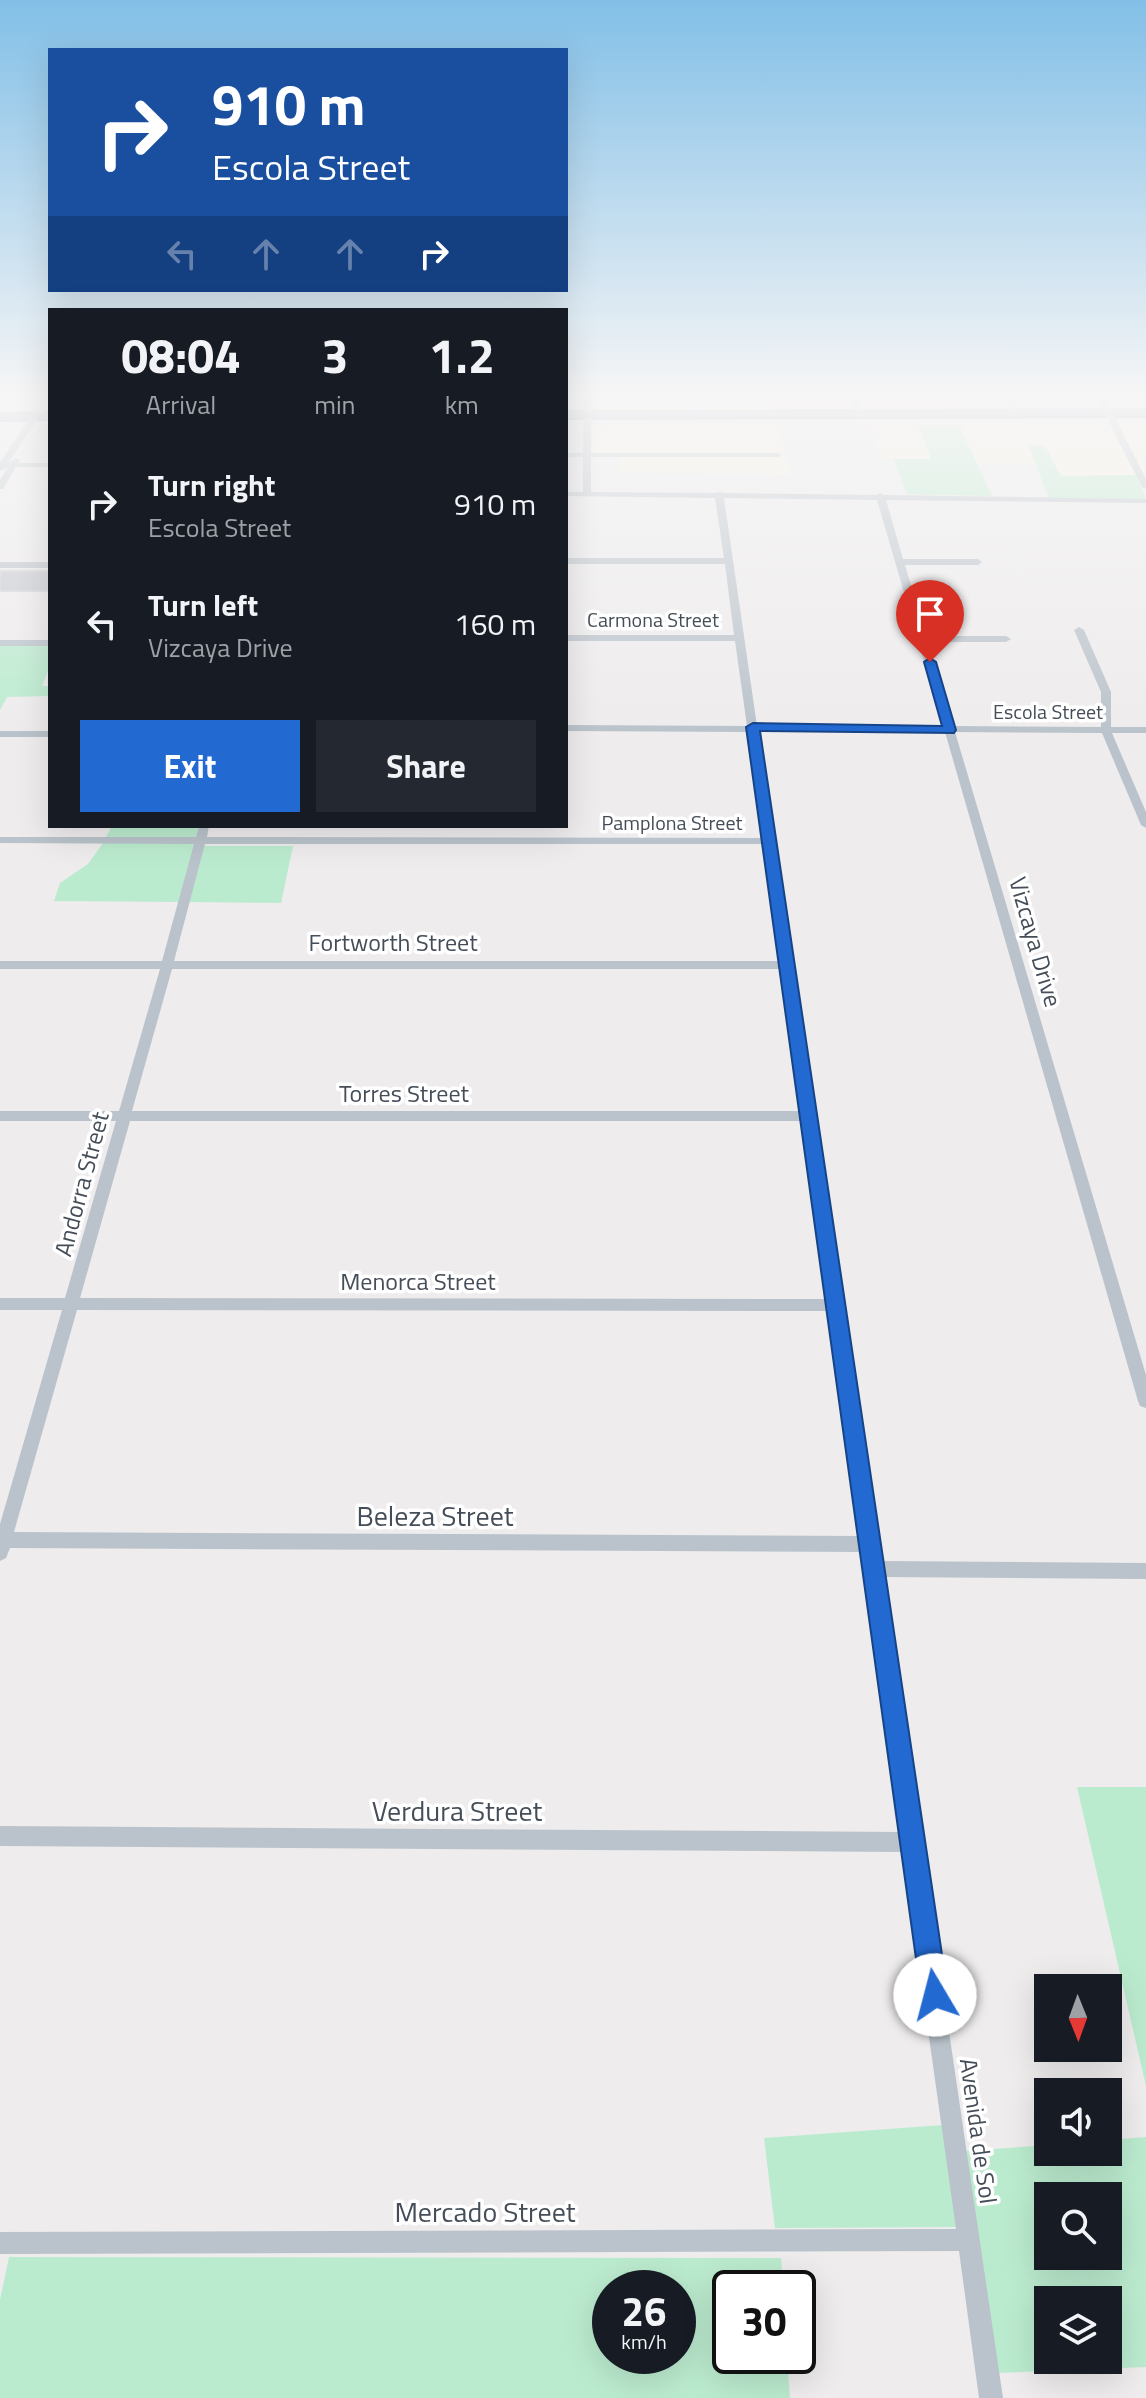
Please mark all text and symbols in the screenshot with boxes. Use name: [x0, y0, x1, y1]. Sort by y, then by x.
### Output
text: 910 m: [212, 62, 365, 147]
icon: right: [80, 80, 184, 184]
text: Escola Street: [212, 139, 410, 194]
icon: left: [160, 232, 204, 276]
icon: ahead: [244, 232, 288, 276]
icon: ahead: [328, 232, 372, 276]
icon: right: [412, 232, 456, 276]
text: 08:04: [121, 319, 241, 392]
text: 3: [321, 319, 348, 392]
text: 1.2: [429, 319, 495, 392]
text: Arrival: [146, 385, 216, 424]
text: min: [314, 385, 356, 424]
text: km: [445, 385, 479, 424]
text: Turn right: [148, 462, 276, 508]
text: 910 m: [454, 481, 536, 527]
icon: right: [80, 482, 124, 526]
text: Escola Street: [148, 508, 291, 547]
pin: [896, 580, 964, 662]
text: Turn left: [148, 582, 258, 628]
icon: arrive: [908, 592, 952, 636]
text: 160 m: [454, 601, 536, 647]
icon: left: [80, 602, 124, 646]
street label: Carmona Street: [587, 604, 719, 635]
text: Vizcaya Drive: [148, 628, 293, 667]
street label: Escola Street: [993, 696, 1103, 727]
button: Exit: [80, 720, 300, 812]
button: Share: [316, 720, 536, 812]
street label: Pamplona Street: [602, 807, 742, 838]
street label: Vizcaya Drive: [1000, 873, 1072, 1011]
street label: Fortworth Street: [308, 924, 478, 960]
street label: Torres Street: [339, 1075, 470, 1111]
street label: Andorra Street: [44, 1107, 118, 1260]
street label: Menorca Street: [340, 1263, 496, 1299]
street label: Beleza Street: [356, 1494, 514, 1537]
street label: Verdura Street: [372, 1789, 542, 1832]
position arrow: [893, 1953, 977, 2037]
north arrow: [1034, 1974, 1122, 2062]
map controls: [1034, 1974, 1122, 2374]
street label: Avenida de Sol: [951, 2056, 1007, 2206]
button: sound: [1034, 2078, 1122, 2166]
button: search: [1034, 2182, 1122, 2270]
street label: Mercado Street: [394, 2190, 576, 2233]
speed limit sign: 30: [712, 2270, 816, 2374]
text: 26: [622, 2281, 666, 2342]
button: layers: [1034, 2286, 1122, 2374]
text: km/h: [621, 2326, 667, 2357]

